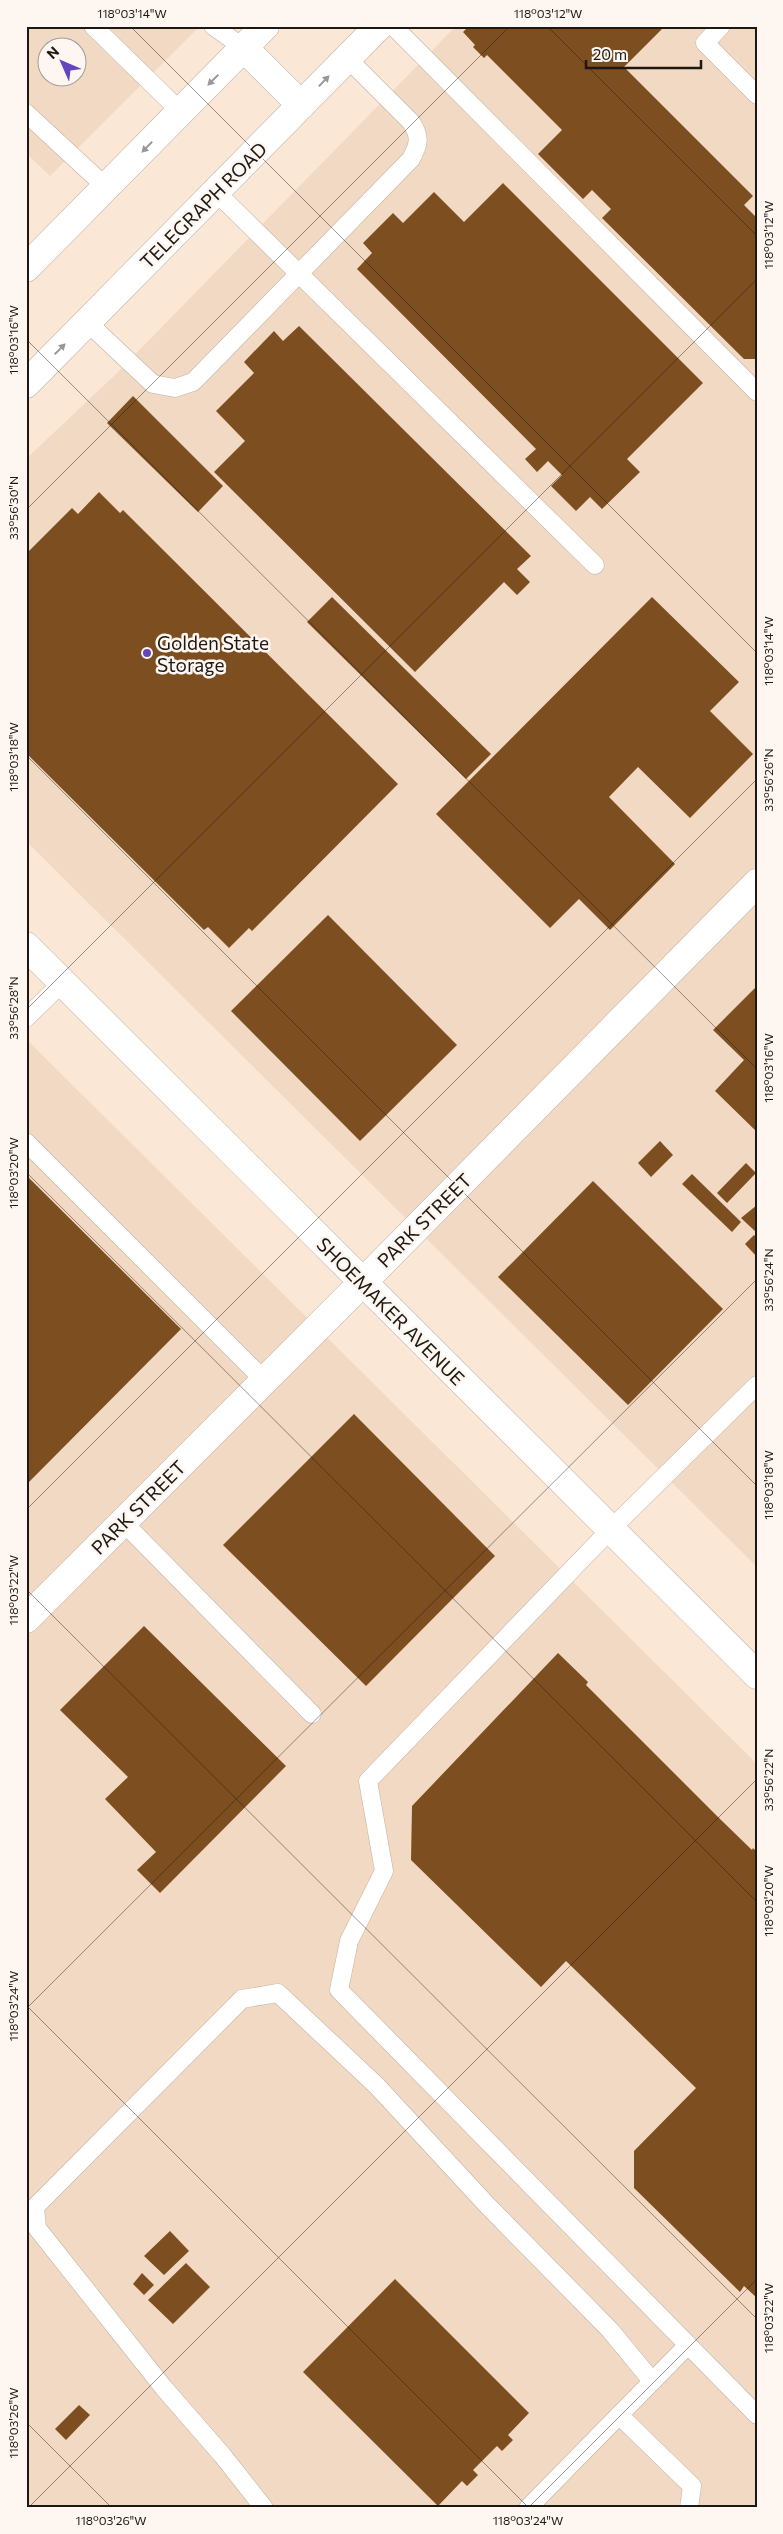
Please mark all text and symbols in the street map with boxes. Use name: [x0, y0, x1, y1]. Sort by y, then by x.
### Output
text: 118°03'14"W: [97, 6, 167, 20]
text: 118°03'12"W: [514, 6, 582, 20]
north arrow: [38, 38, 88, 88]
scale bar: [586, 38, 700, 70]
text: N: [43, 43, 62, 62]
text: 20 m: [593, 45, 627, 63]
one-way arrow: [207, 73, 219, 85]
one-way arrow: [318, 76, 330, 88]
street label: TELEGRAPH ROAD: [135, 137, 271, 273]
one-way arrow: [141, 140, 153, 152]
text: 118°03'12"W: [761, 201, 775, 269]
text: 118°03'16"W: [6, 305, 20, 375]
one-way arrow: [54, 343, 66, 355]
text: 33°56'30"N: [6, 476, 20, 540]
text: 118°03'14"W: [761, 616, 775, 686]
place label: Golden State Storage: [157, 631, 269, 676]
marker: Golden State Storage: [141, 647, 153, 659]
text: 118°03'18"W: [6, 722, 20, 792]
text: 33°56'26"N: [761, 748, 775, 812]
text: 33°56'28"N: [6, 976, 20, 1040]
text: 118°03'16"W: [761, 1033, 775, 1103]
text: 118°03'20"W: [6, 1137, 20, 1209]
street label: PARK STREET: [372, 1168, 476, 1272]
street label: SHOEMAKER AVENUE: [312, 1232, 470, 1390]
text: 33°56'24"N: [761, 1248, 775, 1312]
text: 118°03'18"W: [761, 1450, 775, 1520]
street label: PARK STREET: [86, 1455, 190, 1559]
text: 118°03'22"W: [6, 1555, 20, 1625]
text: 33°56'22"N: [761, 1749, 775, 1811]
text: 118°03'20"W: [761, 1865, 775, 1937]
text: 118°03'24"W: [6, 1971, 20, 2041]
text: 118°03'22"W: [761, 2283, 775, 2353]
text: 118°03'26"W: [6, 2388, 20, 2458]
text: 118°03'26"W: [76, 2513, 146, 2527]
text: 118°03'24"W: [493, 2513, 563, 2527]

